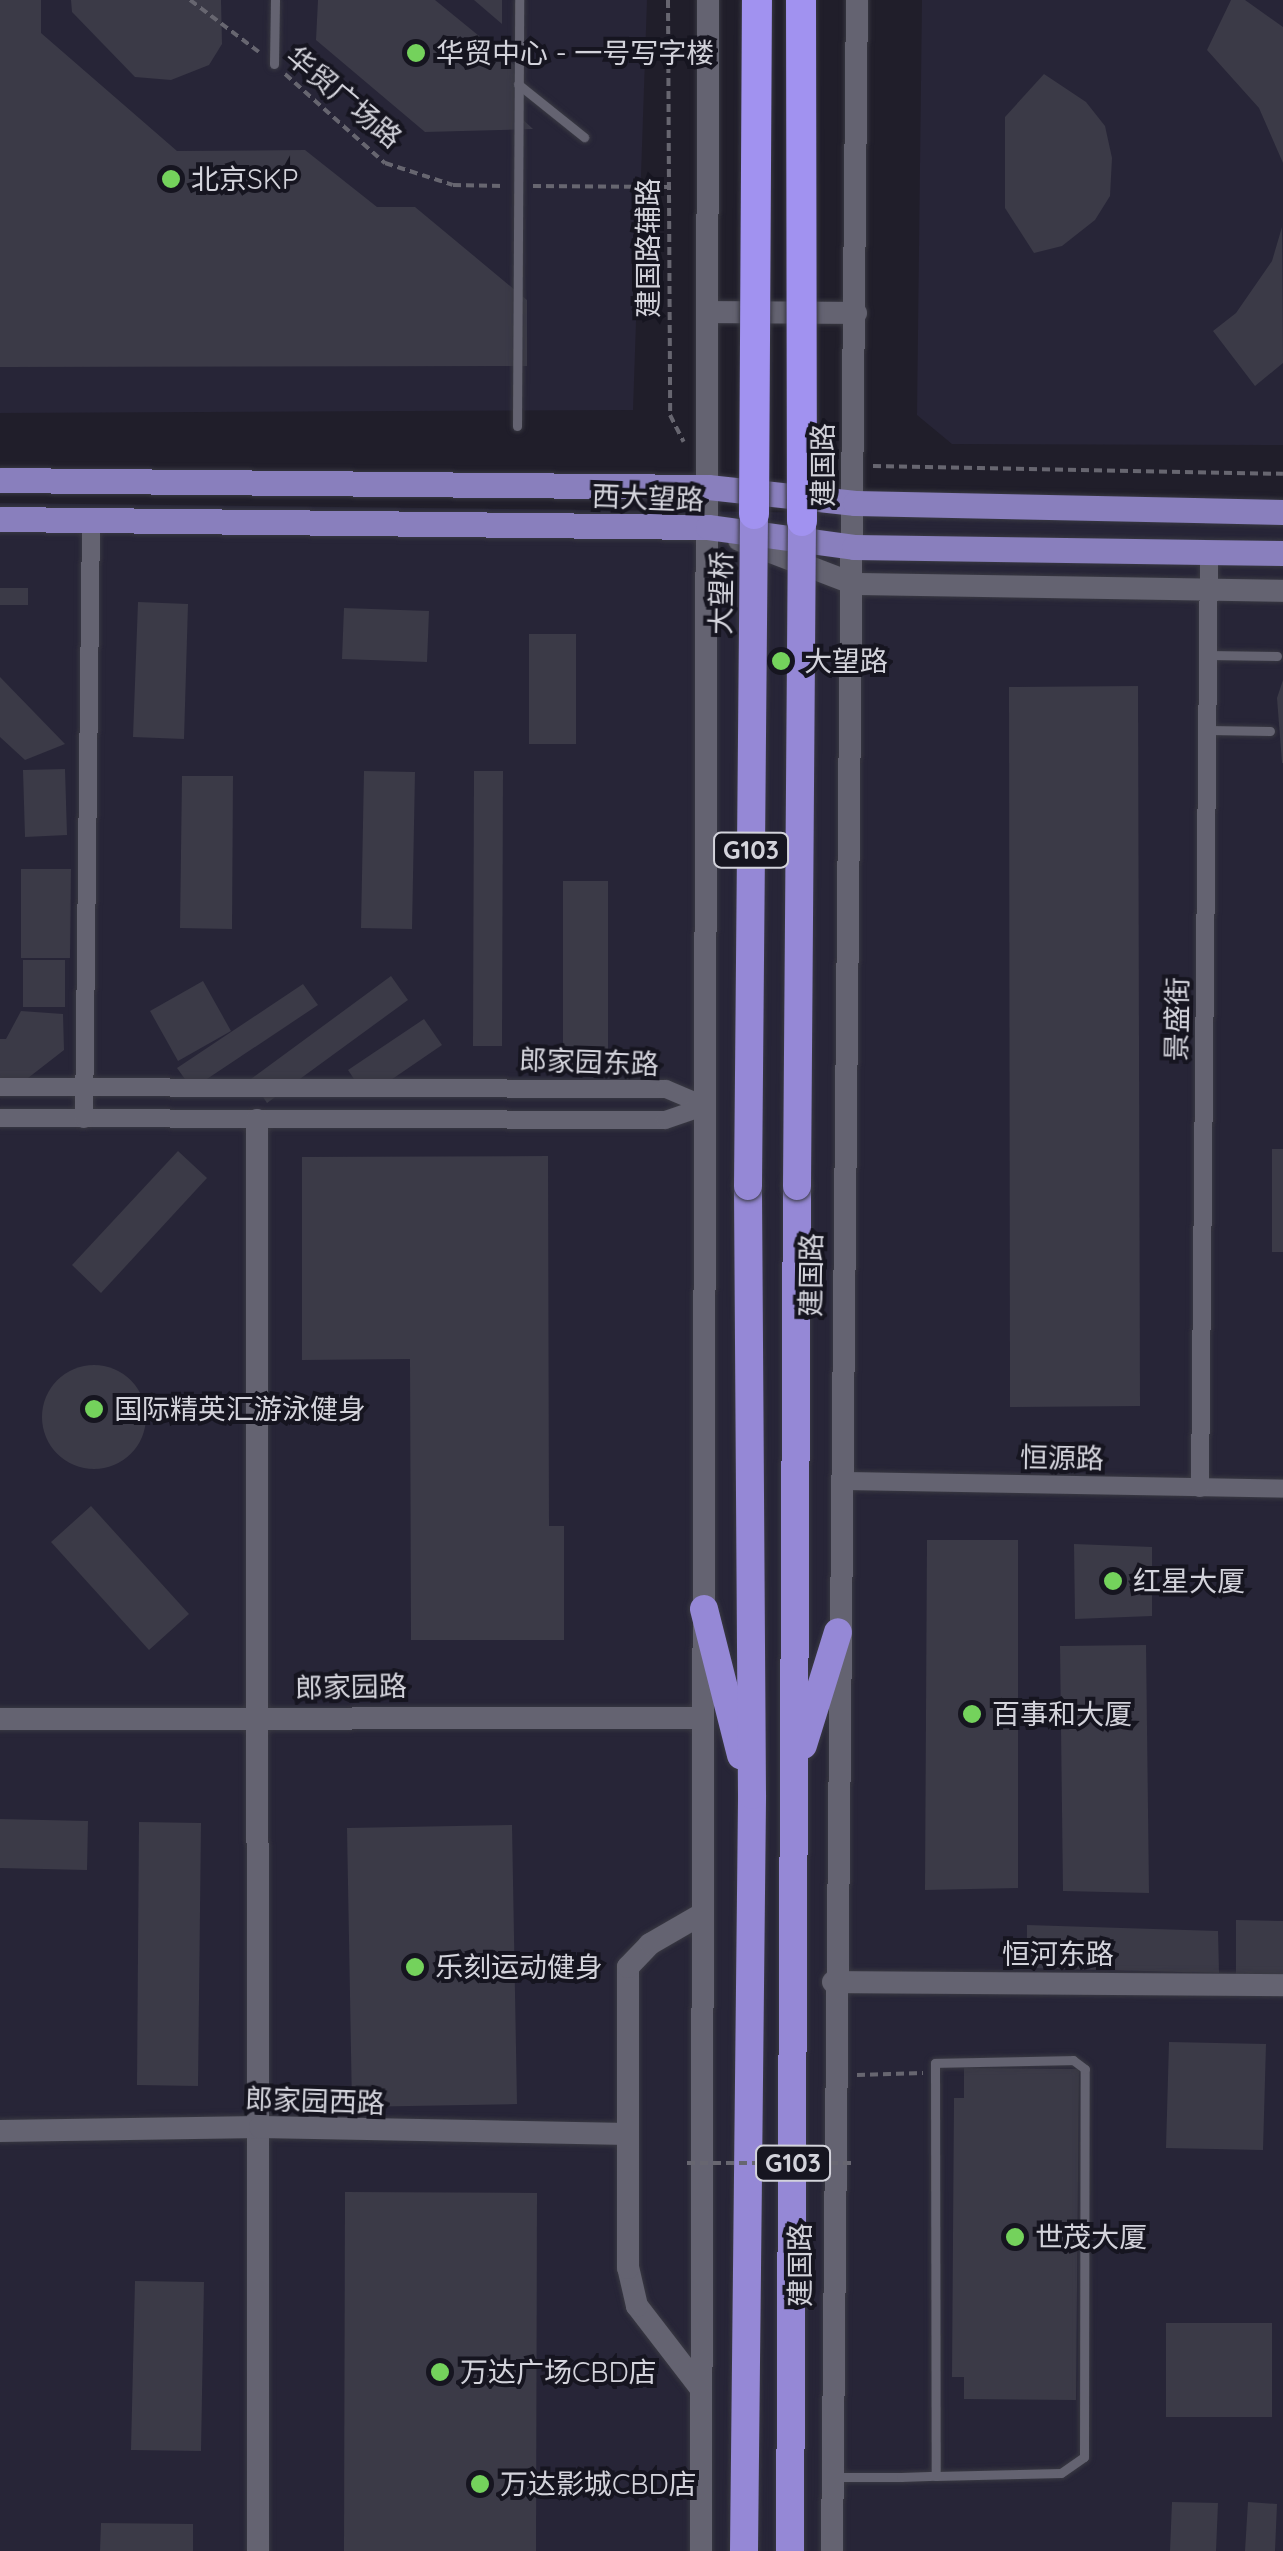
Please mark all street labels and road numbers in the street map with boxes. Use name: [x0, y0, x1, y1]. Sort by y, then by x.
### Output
street label: 华贸广场路: [280, 39, 408, 155]
street label: 建国路辅路: [631, 178, 665, 318]
street label: 建国路: [806, 423, 840, 507]
street label: 西大望路: [591, 479, 705, 517]
street label: 大望桥: [703, 551, 739, 635]
road number: G103: [711, 830, 791, 870]
street label: 景盛街: [1159, 977, 1195, 1061]
street label: 郎家园东路: [518, 1043, 660, 1081]
street label: 建国路: [793, 1233, 829, 1317]
street label: 恒源路: [1020, 1440, 1104, 1476]
street label: 郎家园路: [295, 1669, 407, 1705]
street label: 恒河东路: [1002, 1937, 1114, 1971]
street label: 郎家园西路: [244, 2082, 386, 2120]
road number: G103: [753, 2143, 833, 2183]
street label: 建国路: [783, 2223, 817, 2307]

